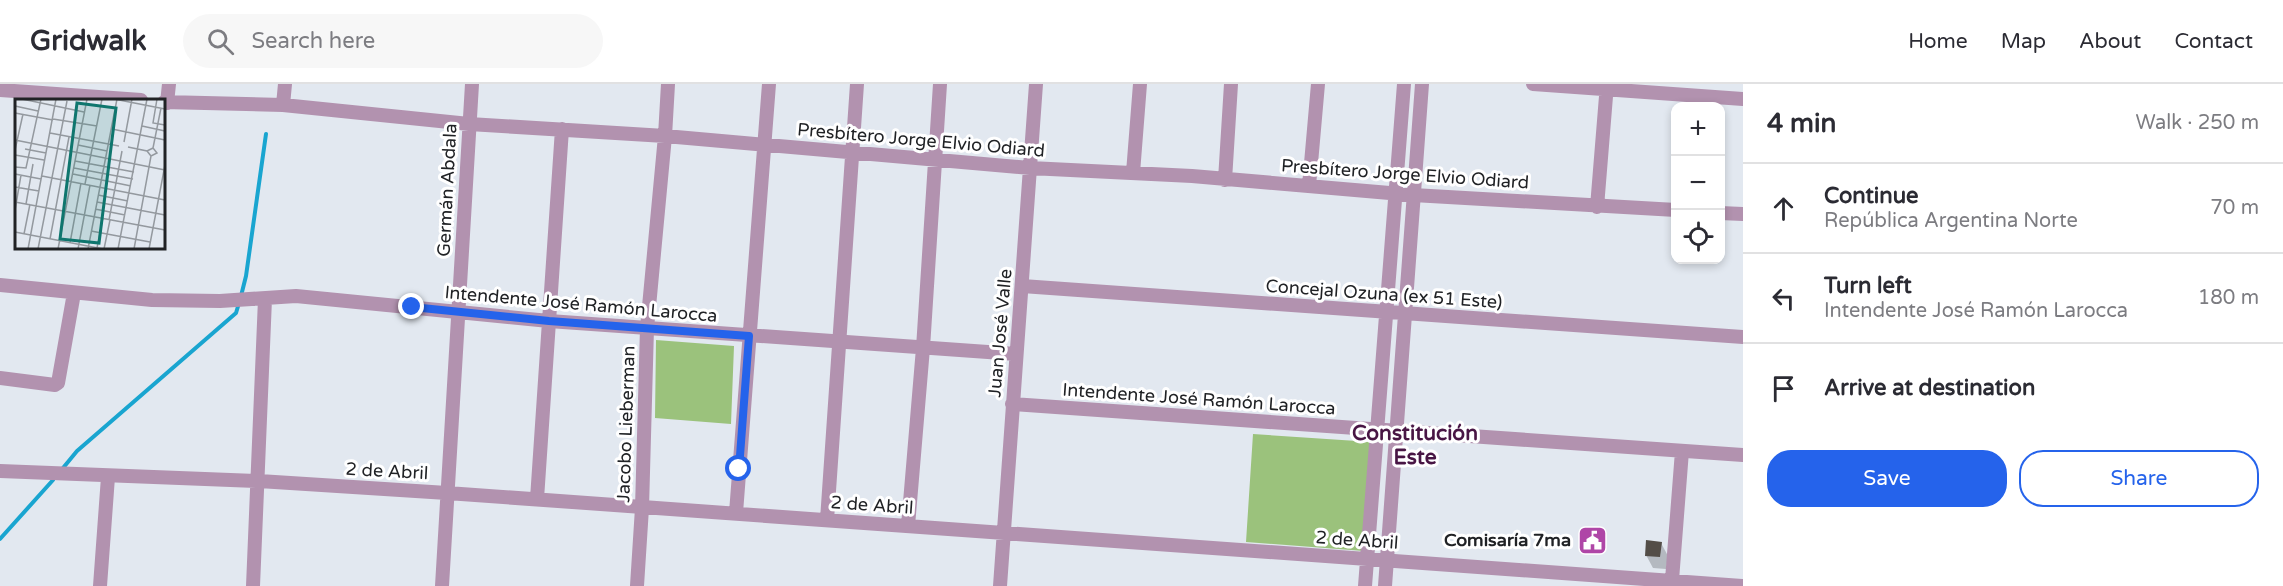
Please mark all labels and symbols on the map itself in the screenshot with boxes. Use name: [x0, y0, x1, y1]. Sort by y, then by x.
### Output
inset map: [15, 99, 165, 249]
street label: Presbítero Jorge Elvio Odiard: [796, 118, 1046, 162]
street label: Germán Abdala: [433, 123, 461, 257]
street label: Presbítero Jorge Elvio Odiard: [1280, 154, 1530, 194]
street label: Juan José Valle: [983, 268, 1017, 398]
street label: Concejal Ozuna (ex 51 Este): [1265, 275, 1503, 313]
street label: Intendente José Ramón Larocca: [444, 281, 718, 327]
route end: [398, 293, 424, 319]
street label: Jacobo Lieberman: [612, 345, 640, 503]
street label: Intendente José Ramón Larocca: [1062, 378, 1336, 420]
district label: Constitución Este: [1352, 421, 1478, 470]
route start: [725, 455, 751, 481]
street label: 2 de Abril: [345, 458, 429, 484]
street label: 2 de Abril: [830, 491, 914, 519]
public building icon: Comisaría 7ma: [1576, 524, 1608, 556]
street label: 2 de Abril: [1315, 526, 1399, 554]
place label: Comisaría 7ma: [1444, 529, 1571, 551]

